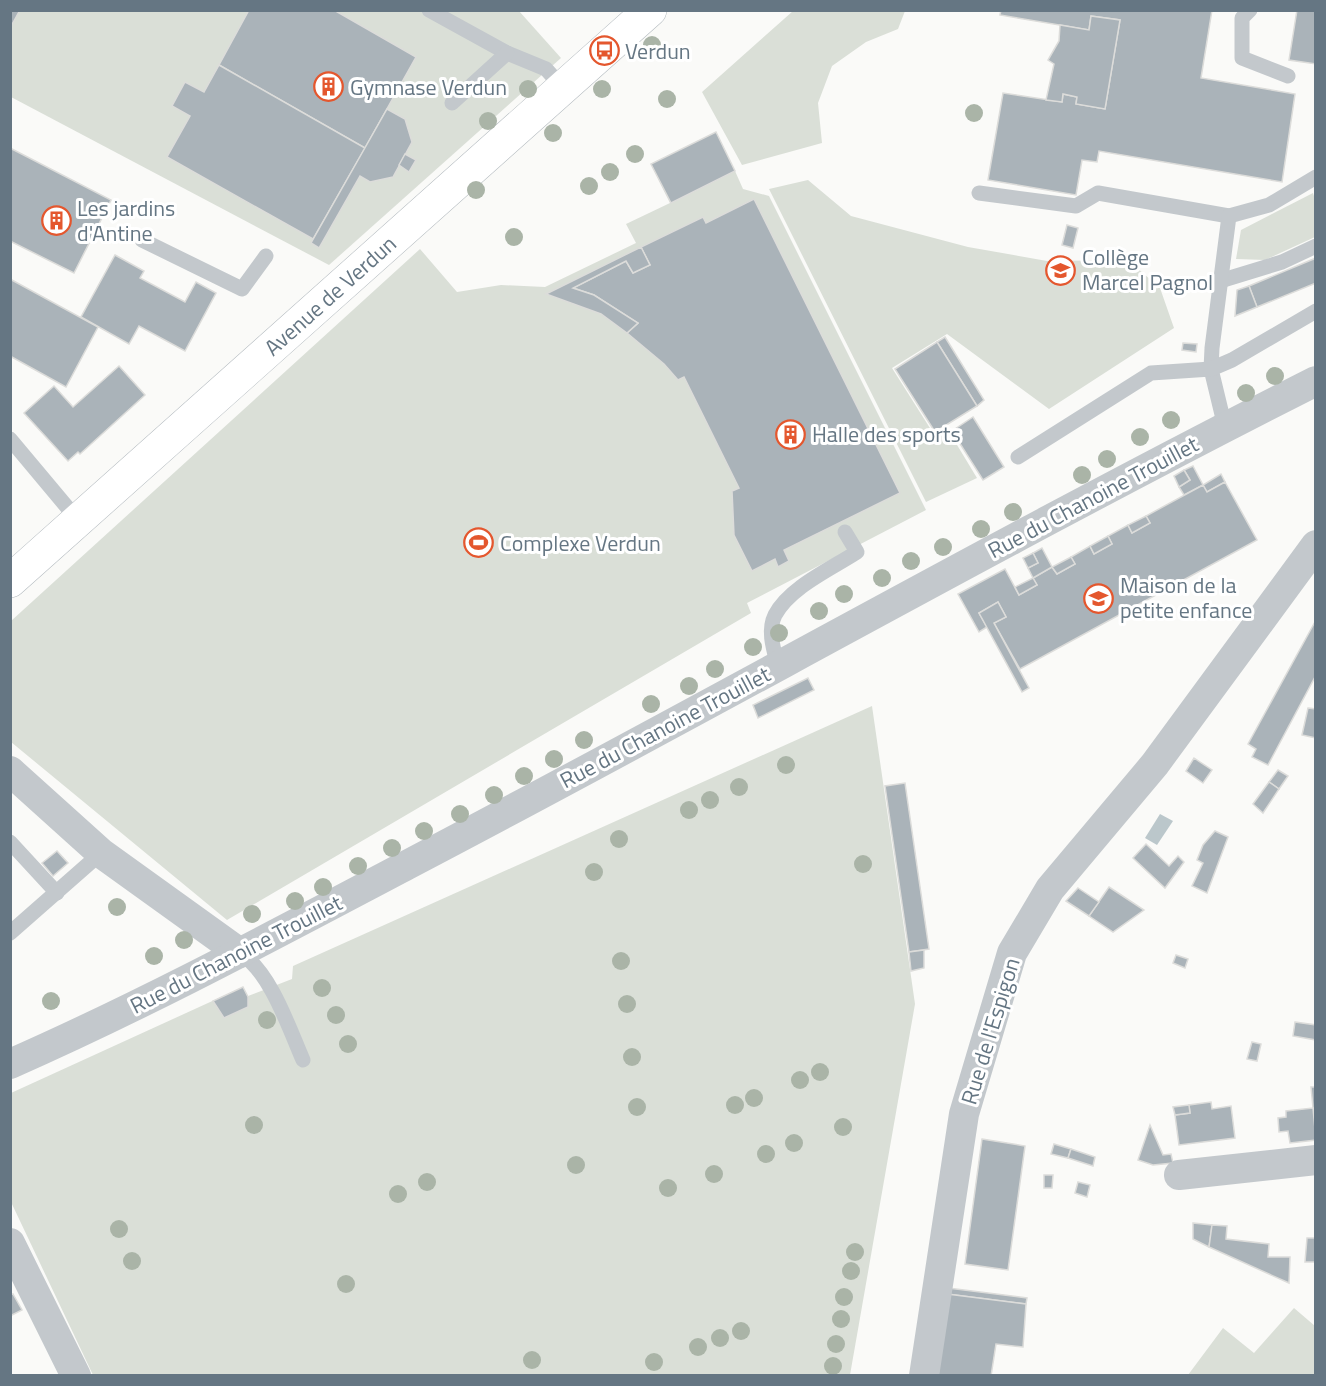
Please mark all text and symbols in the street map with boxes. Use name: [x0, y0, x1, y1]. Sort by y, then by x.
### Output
place label: Verdun: [625, 34, 691, 68]
bus stop icon: Verdun: [588, 35, 620, 67]
place label: Gymnase Verdun: [350, 70, 507, 104]
building icon: Gymnase Verdun: [313, 71, 345, 103]
place label: Les jardins d'Antine: [77, 191, 175, 250]
building icon: Les jardins d'Antine: [40, 205, 72, 237]
street label: Avenue de Verdun: [256, 227, 404, 364]
place label: Collège Marcel Pagnol: [1082, 240, 1213, 299]
school or university icon: Collège Marcel Pagnol: [1045, 254, 1077, 286]
place label: Halle des sports: [812, 417, 961, 451]
building icon: Halle des sports: [775, 418, 807, 450]
street label: Rue du Chanoine Trouillet: [982, 427, 1205, 567]
place label: Complexe Verdun: [500, 526, 661, 560]
sports icon: Complexe Verdun: [463, 527, 495, 559]
place label: Maison de la petite enfance: [1120, 568, 1252, 627]
school or university icon: Maison de la petite enfance: [1083, 582, 1115, 614]
street label: Rue du Chanoine Trouillet: [554, 657, 777, 797]
street label: Rue du Chanoine Trouillet: [124, 886, 348, 1022]
street label: Rue de l'Espigon: [952, 953, 1028, 1109]

